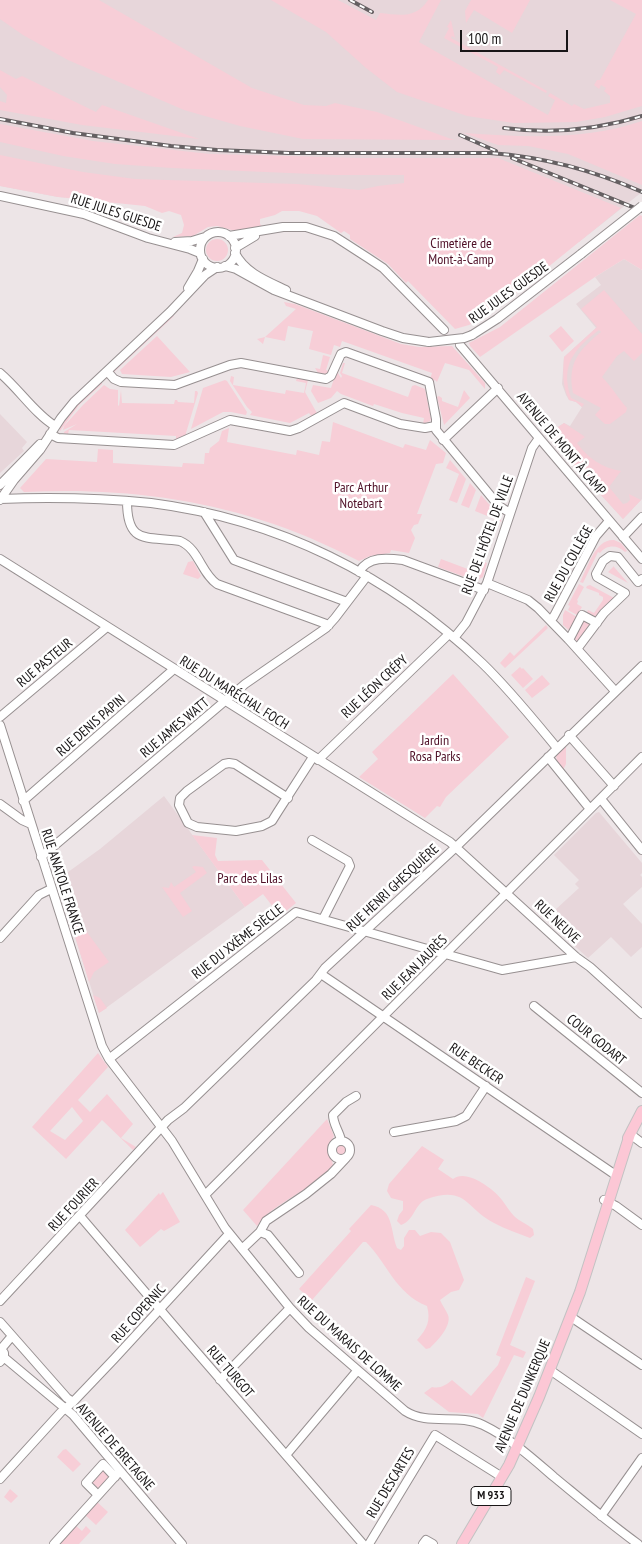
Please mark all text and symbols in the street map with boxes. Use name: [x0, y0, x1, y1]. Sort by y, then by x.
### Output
scale bar: [462, 20, 570, 52]
text: 100 m: [468, 29, 501, 48]
street label: RUE JULES GUESDE: [69, 190, 163, 236]
park label: Cimetière de Mont-à-Camp: [428, 236, 494, 268]
street label: RUE JULES GUESDE: [466, 259, 552, 327]
street label: AVENUE DE MONT À CAMP: [513, 389, 609, 499]
street label: RUE DE L'HÔTEL DE VILLE: [459, 473, 517, 597]
park label: Parc Arthur Notebart: [334, 480, 388, 512]
street label: RUE DU COLLÈGE: [541, 523, 597, 605]
street label: RUE PASTEUR: [14, 635, 76, 691]
street label: RUE LÉON CRÉPY: [338, 652, 412, 722]
street label: RUE DU MARÉCHAL FOCH: [176, 653, 292, 733]
street label: RUE DENIS PAPIN: [53, 692, 129, 760]
street label: RUE JAMES WATT: [137, 694, 213, 762]
park label: Jardin Rosa Parks: [409, 733, 461, 766]
street label: RUE ANATOLE FRANCE: [37, 827, 87, 937]
street label: RUE HENRI GHESQUIÈRE: [343, 841, 443, 935]
park label: Parc des Lilas: [217, 871, 283, 887]
street label: RUE NEUVE: [531, 897, 583, 947]
street label: RUE DU XXÈME SIÈCLE: [189, 901, 287, 983]
street label: RUE JEAN JAURÈS: [379, 932, 451, 1004]
street label: COUR GODART: [563, 1011, 629, 1069]
street label: RUE BECKER: [446, 1040, 506, 1088]
street label: RUE FOURIER: [45, 1175, 103, 1235]
street label: RUE COPERNIC: [108, 1281, 170, 1347]
street label: RUE DU MARAIS DE LOMME: [293, 1293, 405, 1395]
street label: AVENUE DE DUNKERQUE: [492, 1337, 554, 1455]
street label: RUE TURGOT: [203, 1343, 257, 1401]
street label: AVENUE DE BRETAGNE: [72, 1400, 158, 1494]
street label: RUE DESCARTES: [363, 1445, 419, 1521]
road number: M 933: [471, 1486, 511, 1505]

